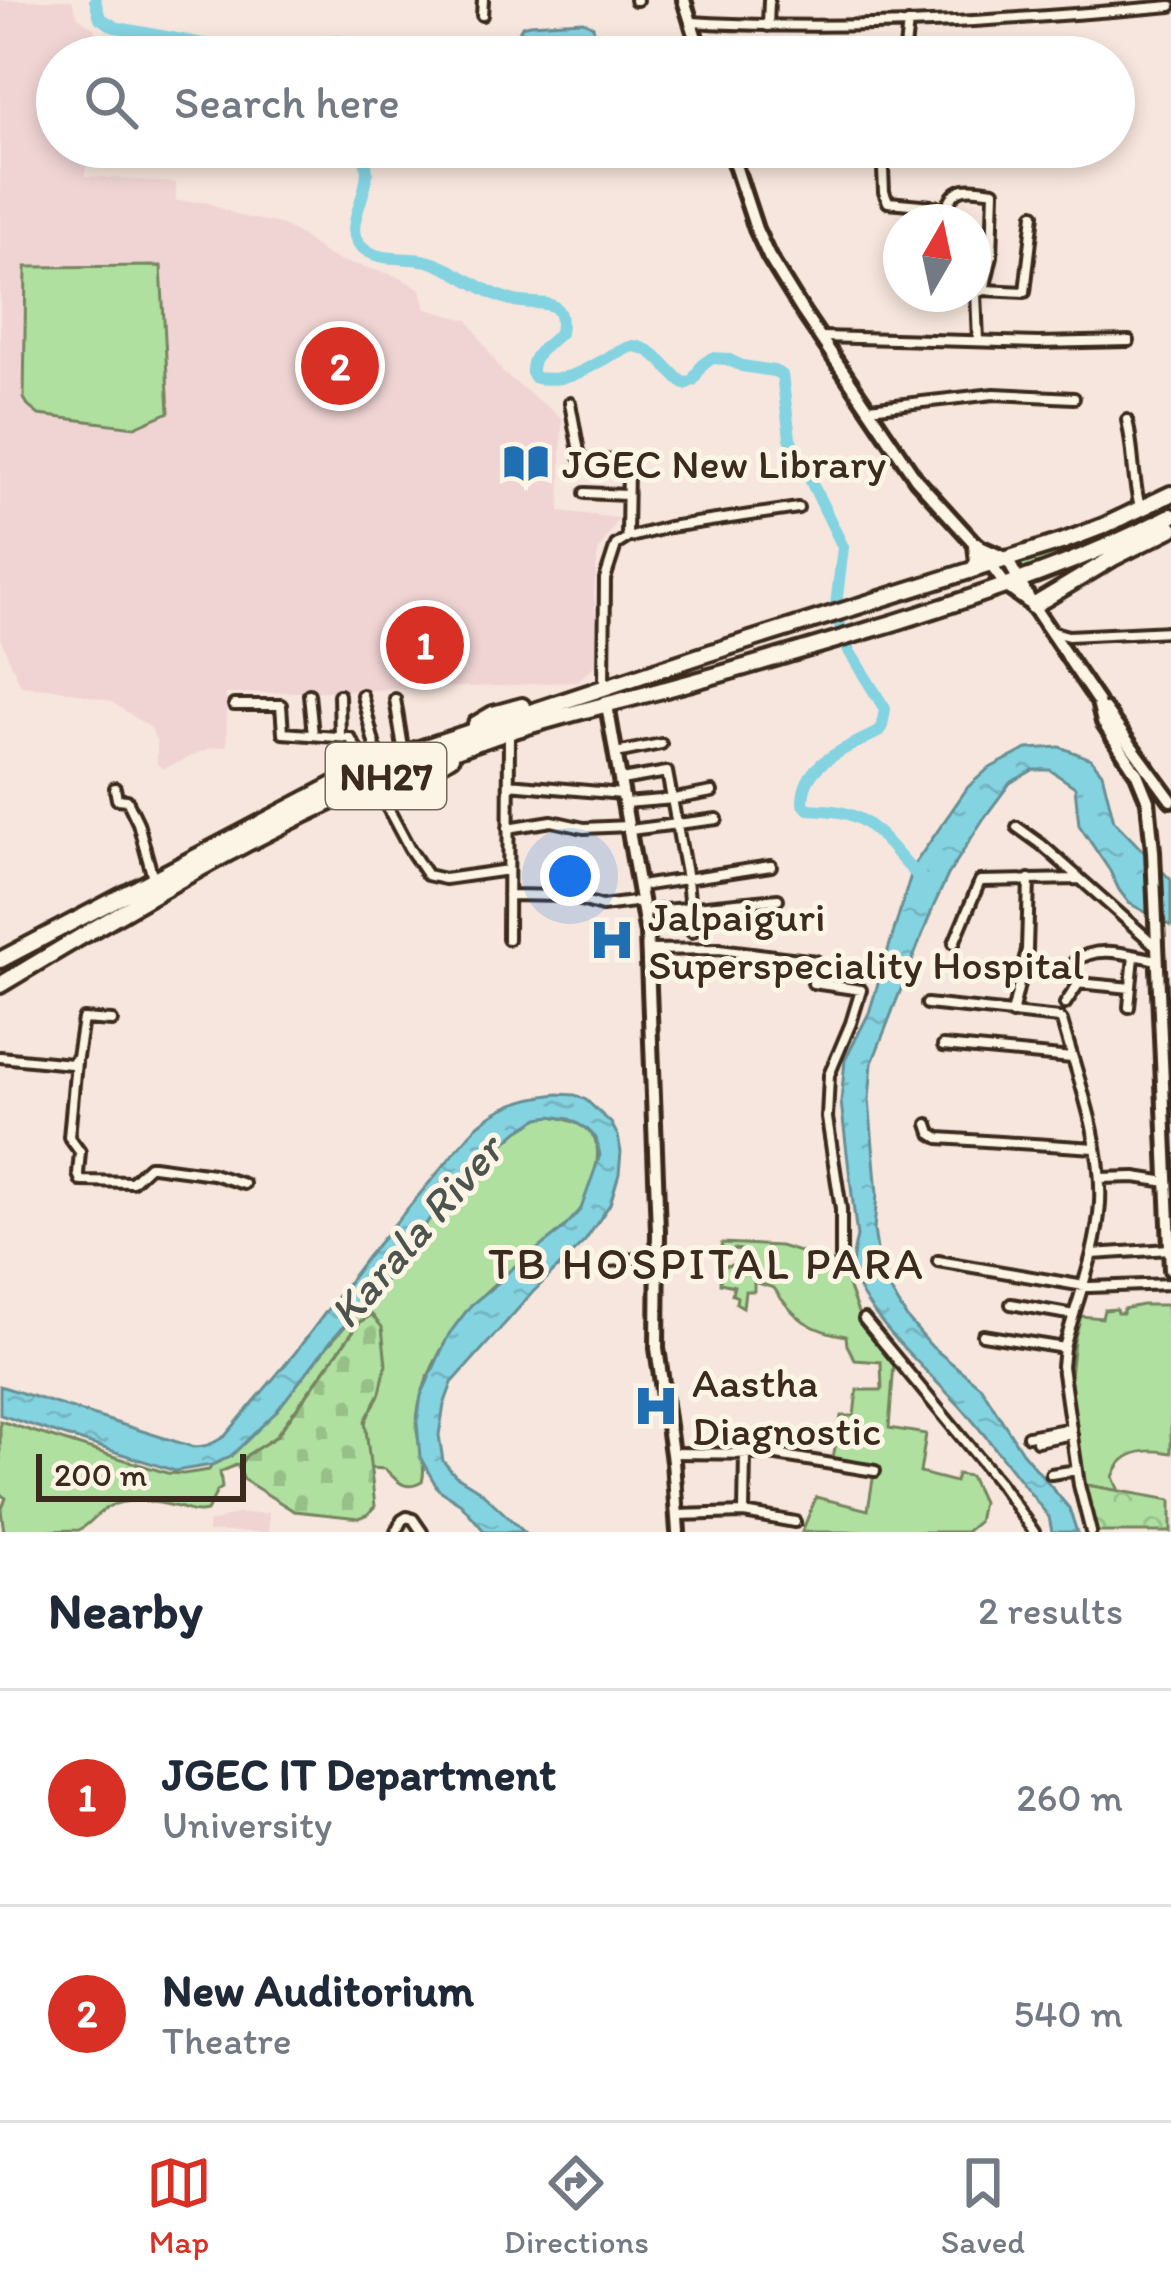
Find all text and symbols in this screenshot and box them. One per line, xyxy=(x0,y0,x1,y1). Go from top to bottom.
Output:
search box xyxy=(36,36,1135,168)
icon: search xyxy=(78,69,144,135)
text: Search here xyxy=(174,75,400,129)
north arrow xyxy=(883,204,991,312)
pin: 2 xyxy=(301,321,379,411)
library icon: JGEC New Library xyxy=(501,438,551,488)
place label: JGEC New Library xyxy=(562,438,887,489)
pin: 1 xyxy=(386,600,464,690)
road number: NH27 xyxy=(326,743,446,809)
your location xyxy=(540,846,600,906)
place label: Jalpaiguri Superspeciality Hospital xyxy=(648,891,1084,990)
hospital icon: Jalpaiguri Superspeciality Hospital xyxy=(587,915,637,965)
water label: Karala River xyxy=(317,1121,516,1338)
district label: TB HOSPITAL PARA xyxy=(488,1236,926,1290)
place label: Aastha Diagnostic xyxy=(692,1357,881,1456)
hospital icon: Aastha Diagnostic xyxy=(631,1381,681,1431)
scale bar xyxy=(36,1448,246,1501)
text: 200 m xyxy=(54,1455,147,1494)
text: Nearby xyxy=(48,1580,203,1641)
text: 2 results xyxy=(978,1587,1123,1634)
text: JGEC IT Department xyxy=(162,1747,556,1801)
text: 1 xyxy=(78,1774,96,1821)
text: 260 m xyxy=(1016,1774,1123,1821)
text: University xyxy=(162,1801,332,1848)
text: New Auditorium xyxy=(162,1963,474,2017)
text: 2 xyxy=(77,1990,97,2037)
text: 540 m xyxy=(1013,1990,1123,2037)
text: Theatre xyxy=(162,2017,292,2064)
tab: Map xyxy=(146,2150,212,2261)
tab: Directions xyxy=(504,2150,649,2261)
tab: Saved xyxy=(941,2150,1025,2261)

